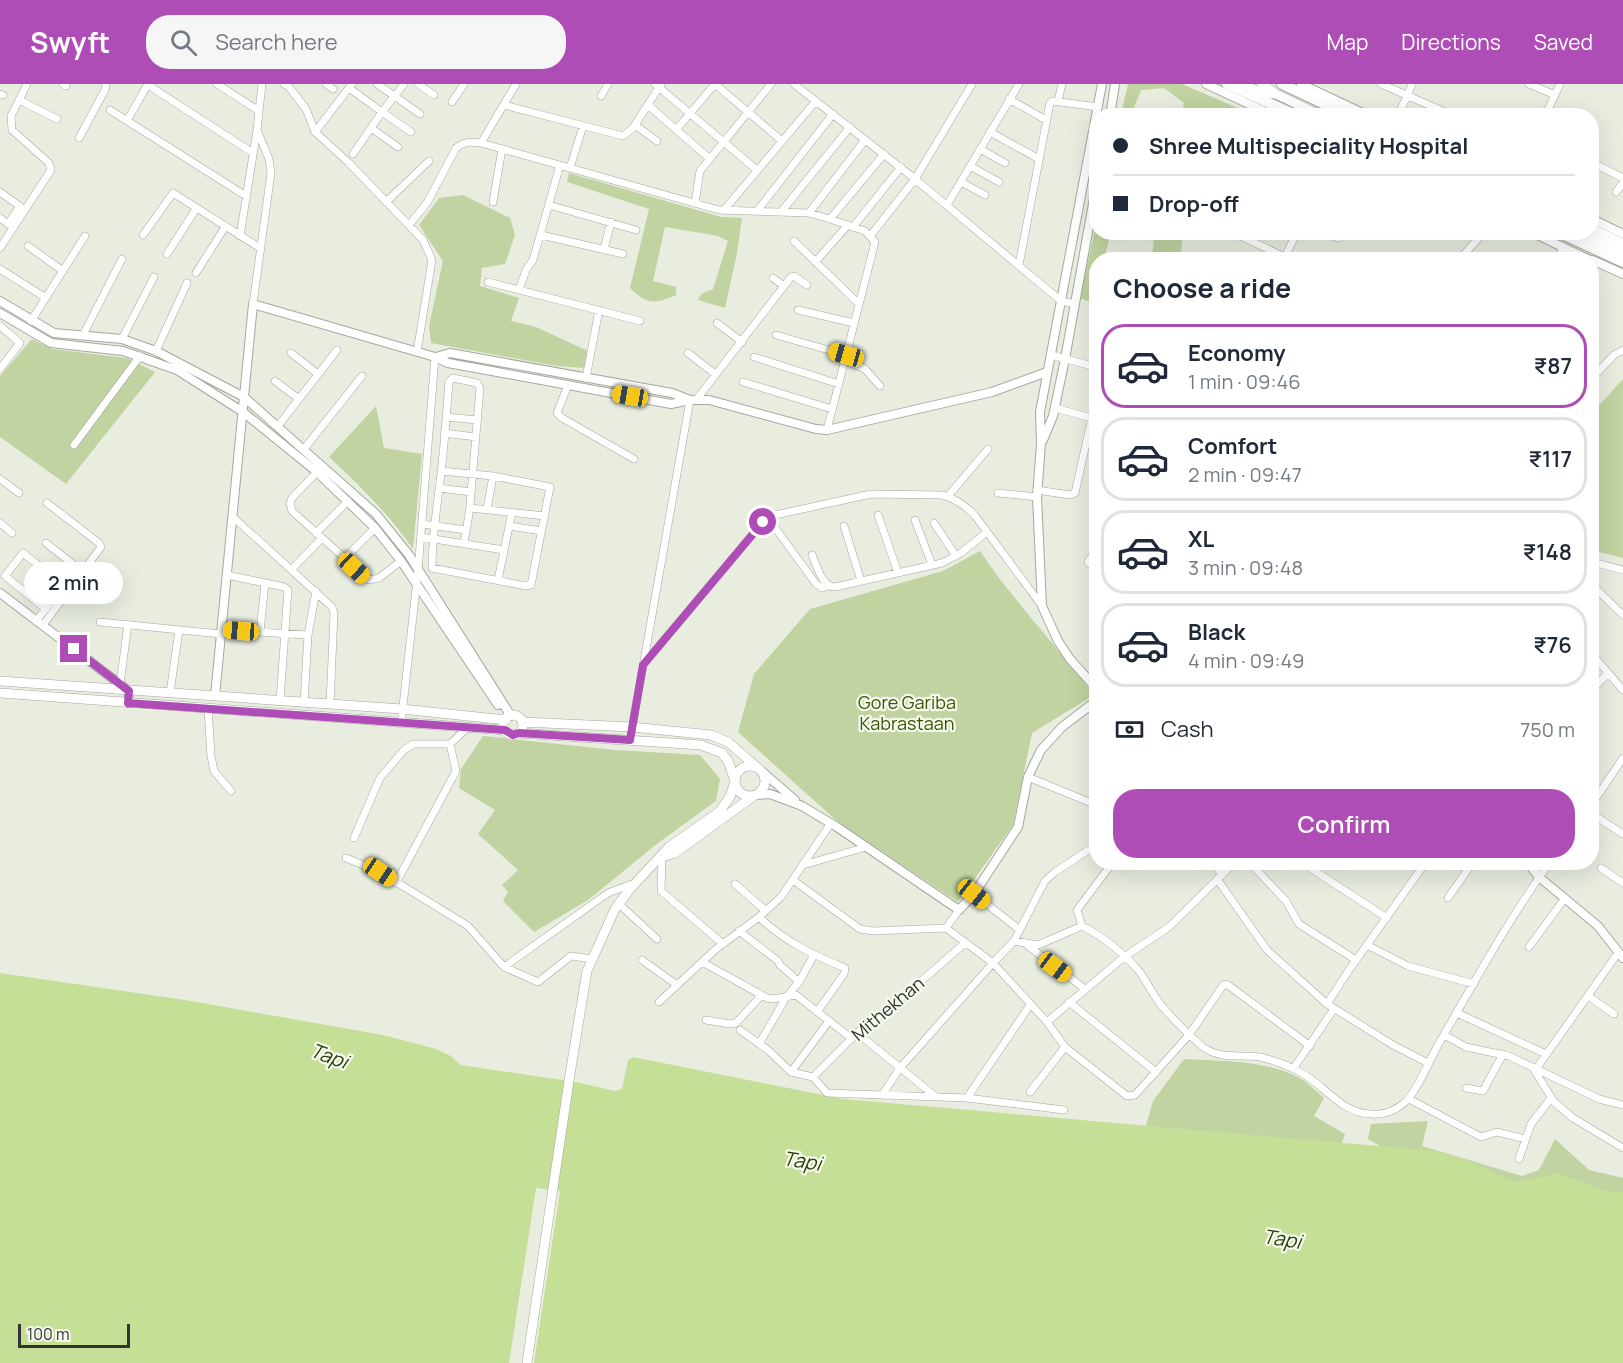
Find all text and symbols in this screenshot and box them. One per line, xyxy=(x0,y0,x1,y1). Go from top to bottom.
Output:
search box xyxy=(146,15,566,69)
text: Swyft xyxy=(30,23,110,61)
icon: search xyxy=(167,26,200,59)
text: Search here xyxy=(215,27,338,57)
text: Map xyxy=(1327,28,1368,56)
text: Directions xyxy=(1401,28,1501,56)
text: Saved xyxy=(1534,28,1593,56)
text: Shree Multispeciality Hospital xyxy=(1149,131,1468,161)
text: Drop-off xyxy=(1149,189,1239,219)
text: Choose a ride xyxy=(1113,269,1291,306)
text: Economy xyxy=(1188,338,1286,368)
icon: car xyxy=(1116,339,1170,393)
car xyxy=(826,341,866,369)
text: ₹87 xyxy=(1534,351,1572,381)
text: 1 min · 09:46 xyxy=(1188,368,1301,395)
car xyxy=(611,384,649,408)
text: Comfort xyxy=(1188,431,1277,461)
icon: car xyxy=(1116,432,1170,486)
text: ₹117 xyxy=(1528,444,1572,474)
text: 2 min · 09:47 xyxy=(1188,461,1302,488)
route start xyxy=(749,508,776,535)
text: XL xyxy=(1188,524,1214,554)
icon: car xyxy=(1116,525,1170,579)
text: ₹148 xyxy=(1523,537,1572,567)
car xyxy=(335,549,373,587)
text: 3 min · 09:48 xyxy=(1188,554,1303,581)
callout: 2 min xyxy=(25,562,124,604)
text: 2 min xyxy=(48,569,99,596)
text: Black xyxy=(1188,617,1245,647)
icon: car xyxy=(1116,618,1170,672)
car xyxy=(222,621,260,641)
text: ₹76 xyxy=(1533,630,1572,660)
route end xyxy=(60,635,87,662)
text: 4 min · 09:49 xyxy=(1188,647,1304,674)
park label: Gore Gariba Kabrastaan xyxy=(858,690,956,735)
icon: cash xyxy=(1113,713,1146,746)
text: Cash xyxy=(1161,714,1214,744)
text: 750 m xyxy=(1520,716,1575,743)
button: Confirm xyxy=(1113,789,1575,858)
car xyxy=(360,854,400,890)
car xyxy=(954,876,994,912)
car xyxy=(1035,949,1075,985)
street label: Mithekhan xyxy=(846,971,929,1046)
water label: Tapi xyxy=(307,1036,354,1076)
water label: Tapi xyxy=(781,1144,825,1177)
water label: Tapi xyxy=(1261,1222,1305,1255)
scale bar xyxy=(18,1321,130,1348)
text: 100 m xyxy=(27,1323,70,1345)

